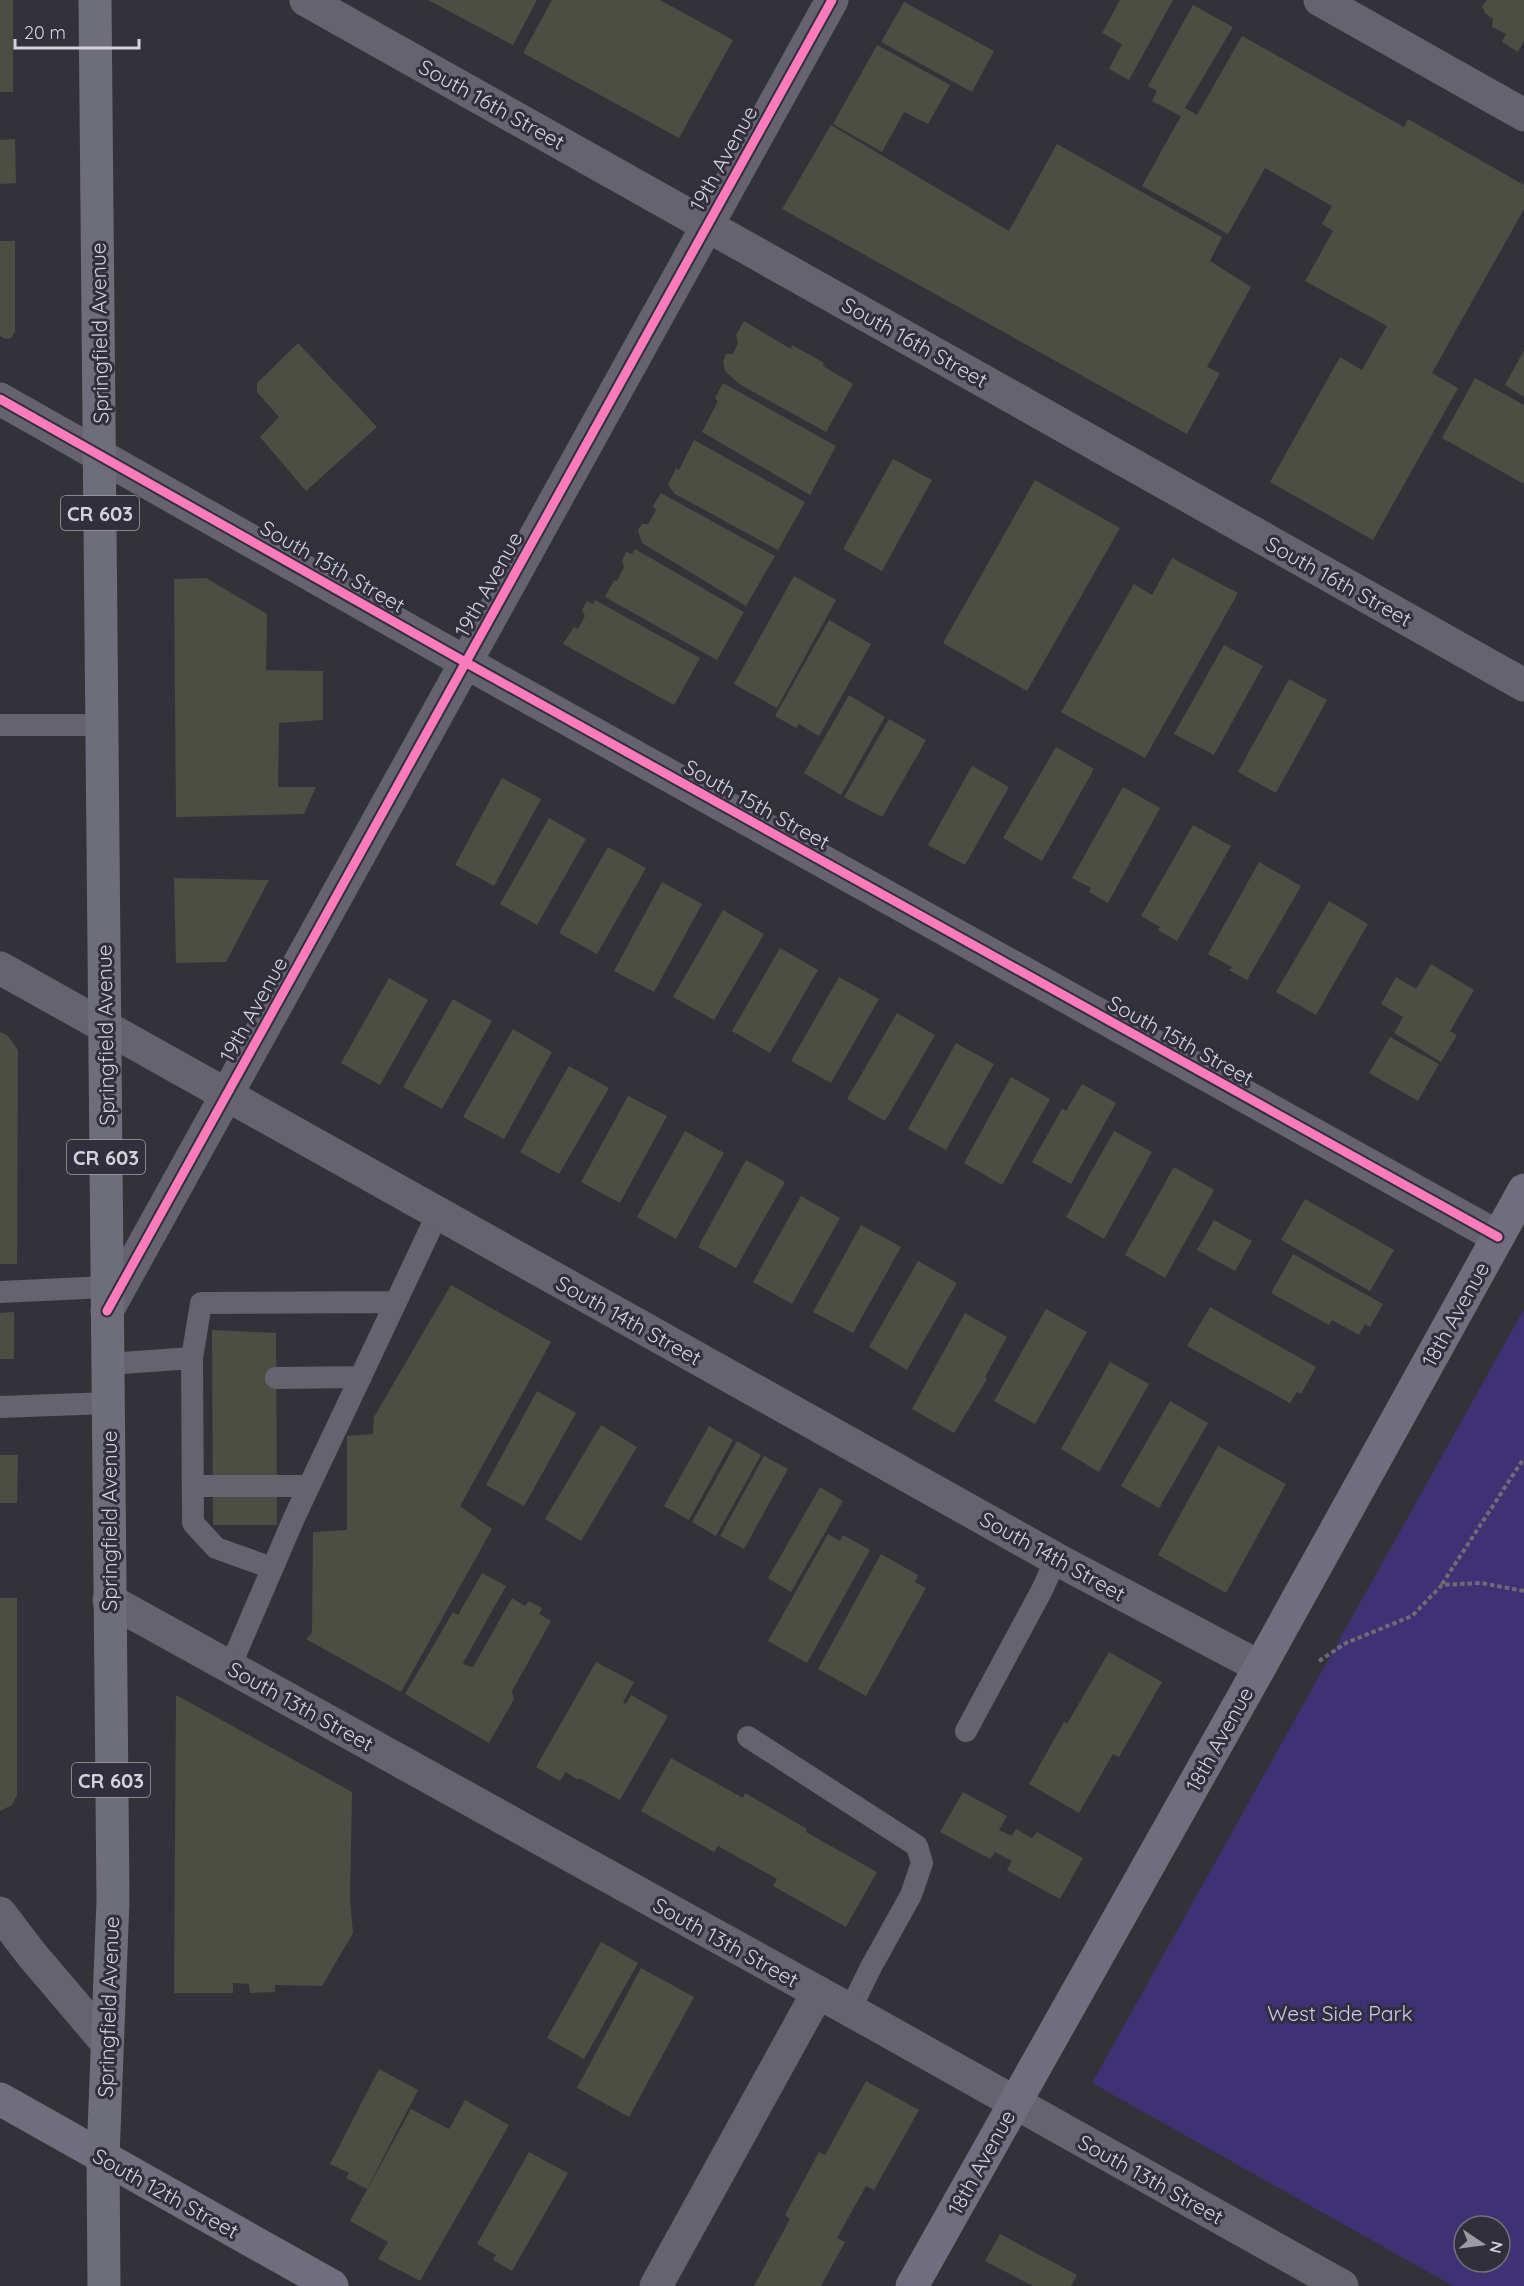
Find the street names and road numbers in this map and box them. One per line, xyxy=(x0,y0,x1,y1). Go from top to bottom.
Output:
street label: South 16th Street xyxy=(415,53,569,155)
street label: 19th Avenue xyxy=(683,101,763,215)
street label: Springfield Avenue xyxy=(84,242,114,424)
street label: South 16th Street xyxy=(838,291,992,393)
road number: CR 603 xyxy=(61,496,139,530)
street label: South 15th Street xyxy=(256,514,410,618)
street label: 19th Avenue xyxy=(448,527,528,641)
street label: South 16th Street xyxy=(1262,530,1416,632)
street label: South 15th Street xyxy=(680,753,834,855)
street label: Springfield Avenue xyxy=(90,944,120,1126)
street label: 19th Avenue xyxy=(213,952,293,1066)
street label: South 15th Street xyxy=(1104,989,1258,1091)
road number: CR 603 xyxy=(67,1140,145,1174)
street label: 18th Avenue xyxy=(1416,1257,1494,1371)
street label: South 14th Street xyxy=(552,1269,706,1371)
street label: Springfield Avenue xyxy=(96,1430,122,1612)
street label: South 14th Street xyxy=(976,1505,1130,1607)
street label: South 13th Street xyxy=(224,1655,378,1757)
street label: 18th Avenue xyxy=(1180,1682,1258,1796)
road number: CR 603 xyxy=(72,1763,150,1797)
street label: South 13th Street xyxy=(649,1891,803,1993)
street label: Springfield Avenue xyxy=(92,1916,124,2098)
street label: 18th Avenue xyxy=(942,2105,1020,2219)
street label: South 13th Street xyxy=(1074,2128,1228,2230)
street label: South 12th Street xyxy=(89,2142,243,2244)

